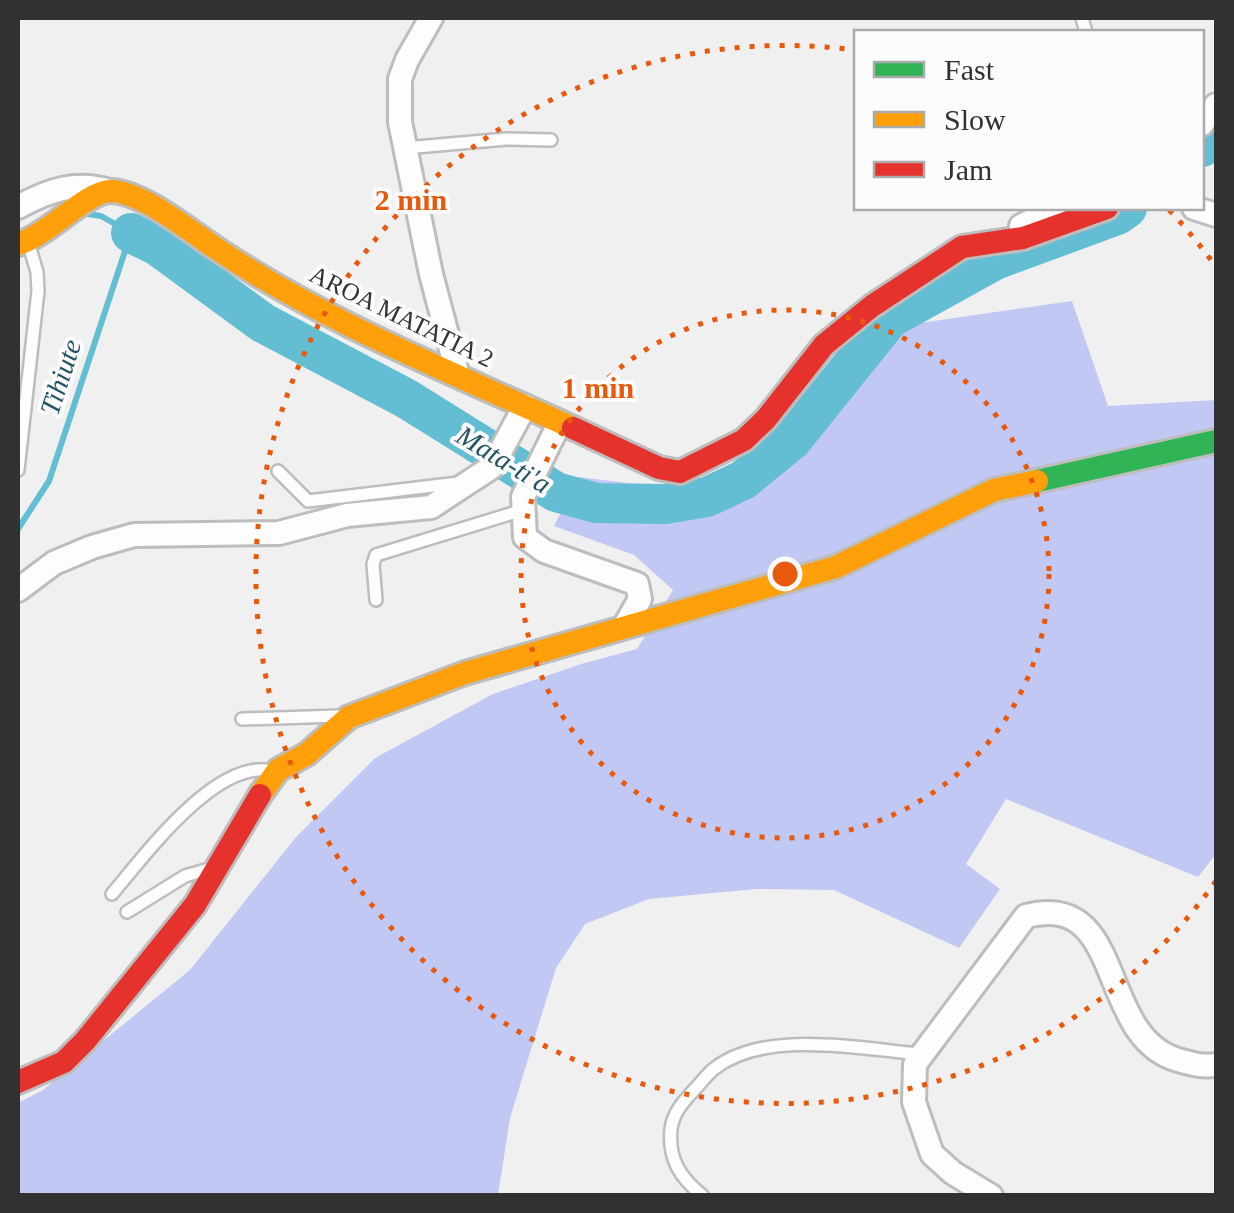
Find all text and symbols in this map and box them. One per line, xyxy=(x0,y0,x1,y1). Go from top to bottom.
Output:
legend xyxy=(854,30,1204,210)
text: Fast xyxy=(944,53,995,86)
text: Slow xyxy=(944,103,1006,136)
text: Jam xyxy=(944,153,992,186)
text: 2 min xyxy=(375,183,448,216)
street label: AROA MATATIA 2 xyxy=(306,260,498,373)
water label: Tihiute xyxy=(34,335,87,419)
text: 1 min xyxy=(562,371,635,404)
water label: Mata-ti'a xyxy=(450,419,556,499)
centre of rings xyxy=(767,556,803,592)

